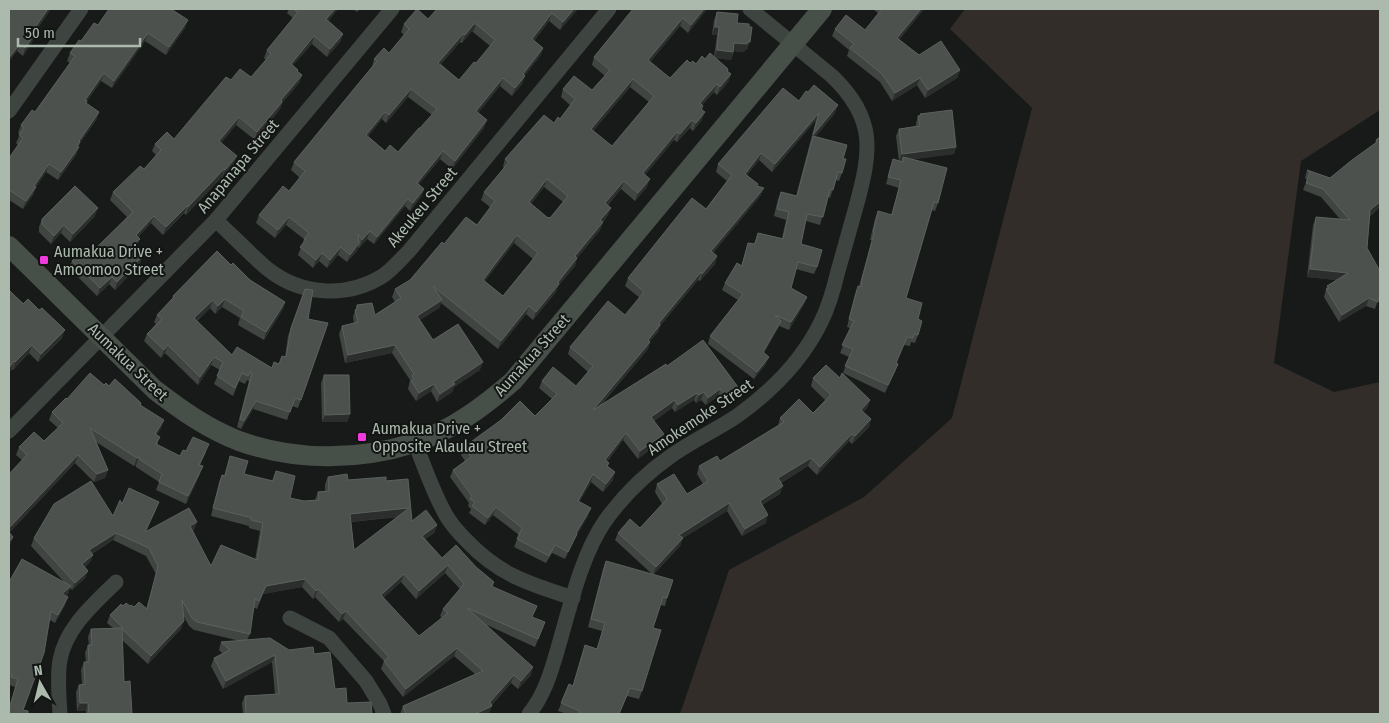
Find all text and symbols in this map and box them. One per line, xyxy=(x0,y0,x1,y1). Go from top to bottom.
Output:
scale bar xyxy=(18,15,140,47)
text: 50 m xyxy=(25,24,55,42)
street label: Anapanapa Street xyxy=(193,115,283,217)
street label: Akeukeu Street xyxy=(383,163,461,251)
place label: Aumakua Drive + Amoomoo Street xyxy=(54,242,165,279)
marker: Aumakua Drive + Amoomoo Street xyxy=(38,254,50,266)
street label: Aumakua Street xyxy=(490,310,574,400)
street label: Aumakua Street xyxy=(84,319,172,405)
street label: Amokemoke Street xyxy=(644,374,757,459)
place label: Aumakua Drive + Opposite Alaulau Street xyxy=(372,419,528,456)
marker: Aumakua Drive + Opposite Alaulau Street xyxy=(356,431,368,443)
north arrow xyxy=(15,658,65,708)
text: N xyxy=(33,662,44,680)

